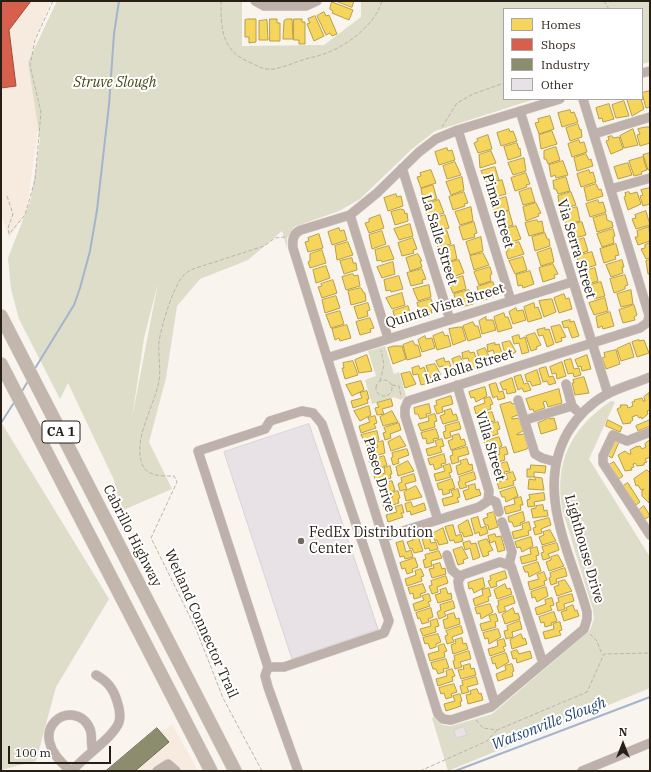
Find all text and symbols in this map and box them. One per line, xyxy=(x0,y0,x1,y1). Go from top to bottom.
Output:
legend xyxy=(503,8,643,100)
text: Homes xyxy=(541,17,581,32)
text: Shops xyxy=(541,37,576,52)
text: Industry xyxy=(541,57,590,72)
park label: Struve Slough xyxy=(74,75,156,91)
text: Other xyxy=(541,77,573,92)
street label: Pima Street xyxy=(479,172,517,250)
street label: La Salle Street xyxy=(417,193,461,287)
street label: Via Serra Street xyxy=(553,197,599,301)
street label: Quinta Vista Street xyxy=(384,280,506,332)
street label: La Jolla Street xyxy=(423,346,515,388)
street label: Villa Street xyxy=(471,409,509,483)
road number: CA 1 xyxy=(42,421,80,443)
street label: Paseo Drive xyxy=(360,436,398,514)
street label: Cabrillo Highway xyxy=(99,482,165,590)
street label: Lighthouse Drive xyxy=(560,493,608,605)
place label: FedEx Distribution Center xyxy=(309,525,433,558)
marker: FedEx Distribution Center xyxy=(296,536,306,546)
street label: Wetland Connector Trail xyxy=(161,547,241,701)
water label: Watsonville Slough xyxy=(489,694,609,754)
north arrow xyxy=(603,724,643,764)
text: N xyxy=(619,725,627,739)
scale bar xyxy=(10,738,113,764)
text: 100 m xyxy=(15,745,51,760)

